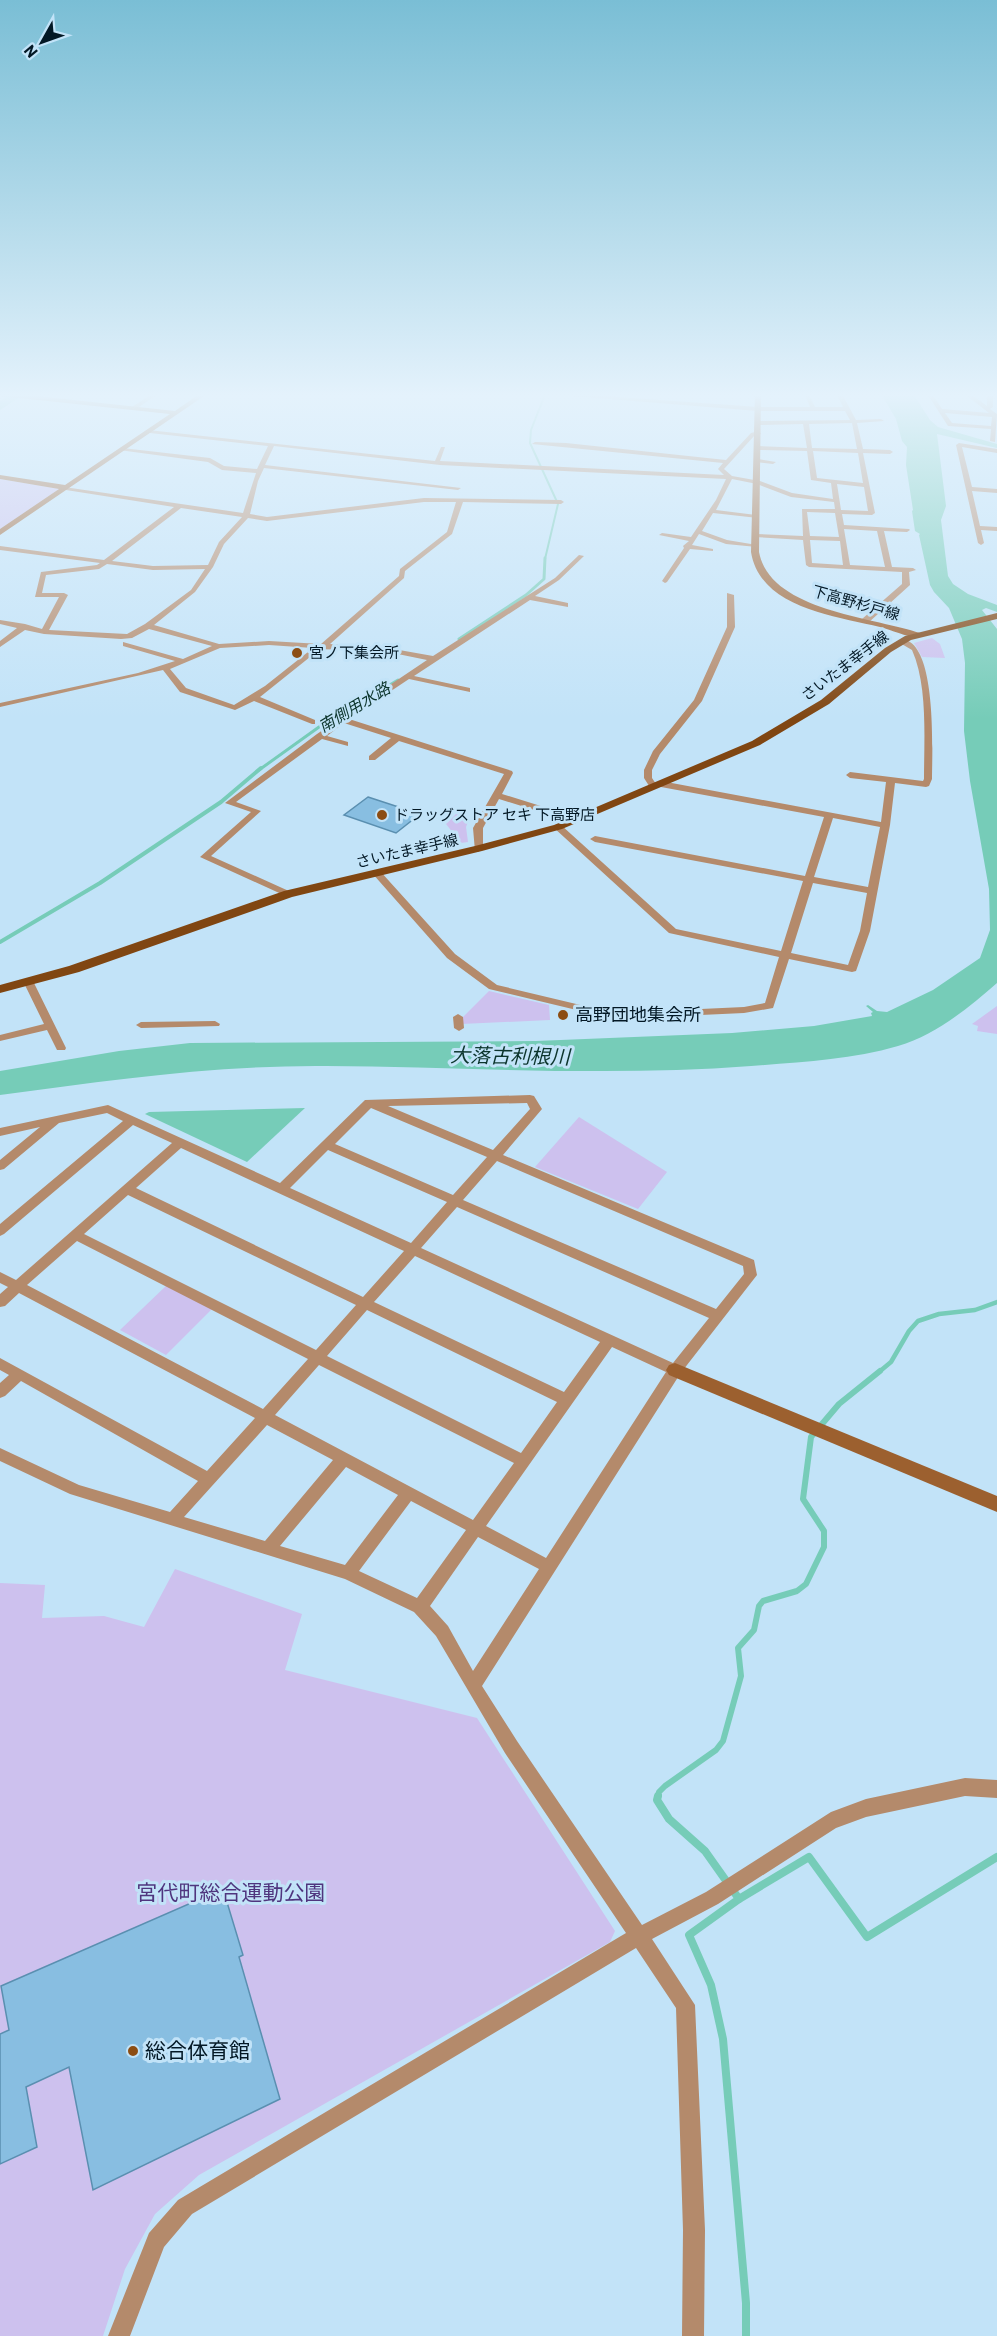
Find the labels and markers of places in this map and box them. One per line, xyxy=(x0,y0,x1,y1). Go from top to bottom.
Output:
place label: 宮ノ下集会所 xyxy=(309,643,399,661)
marker: 宮ノ下集会所 xyxy=(290,646,304,660)
place label: ドラッグストア セキ 下高野店 xyxy=(394,805,595,823)
marker: ドラッグストア セキ 下高野店 xyxy=(375,808,389,822)
place label: 高野団地集会所 xyxy=(575,1003,701,1025)
marker: 高野団地集会所 xyxy=(556,1008,570,1022)
place label: 総合体育館 xyxy=(145,2037,250,2062)
marker: 総合体育館 xyxy=(126,2044,140,2058)

